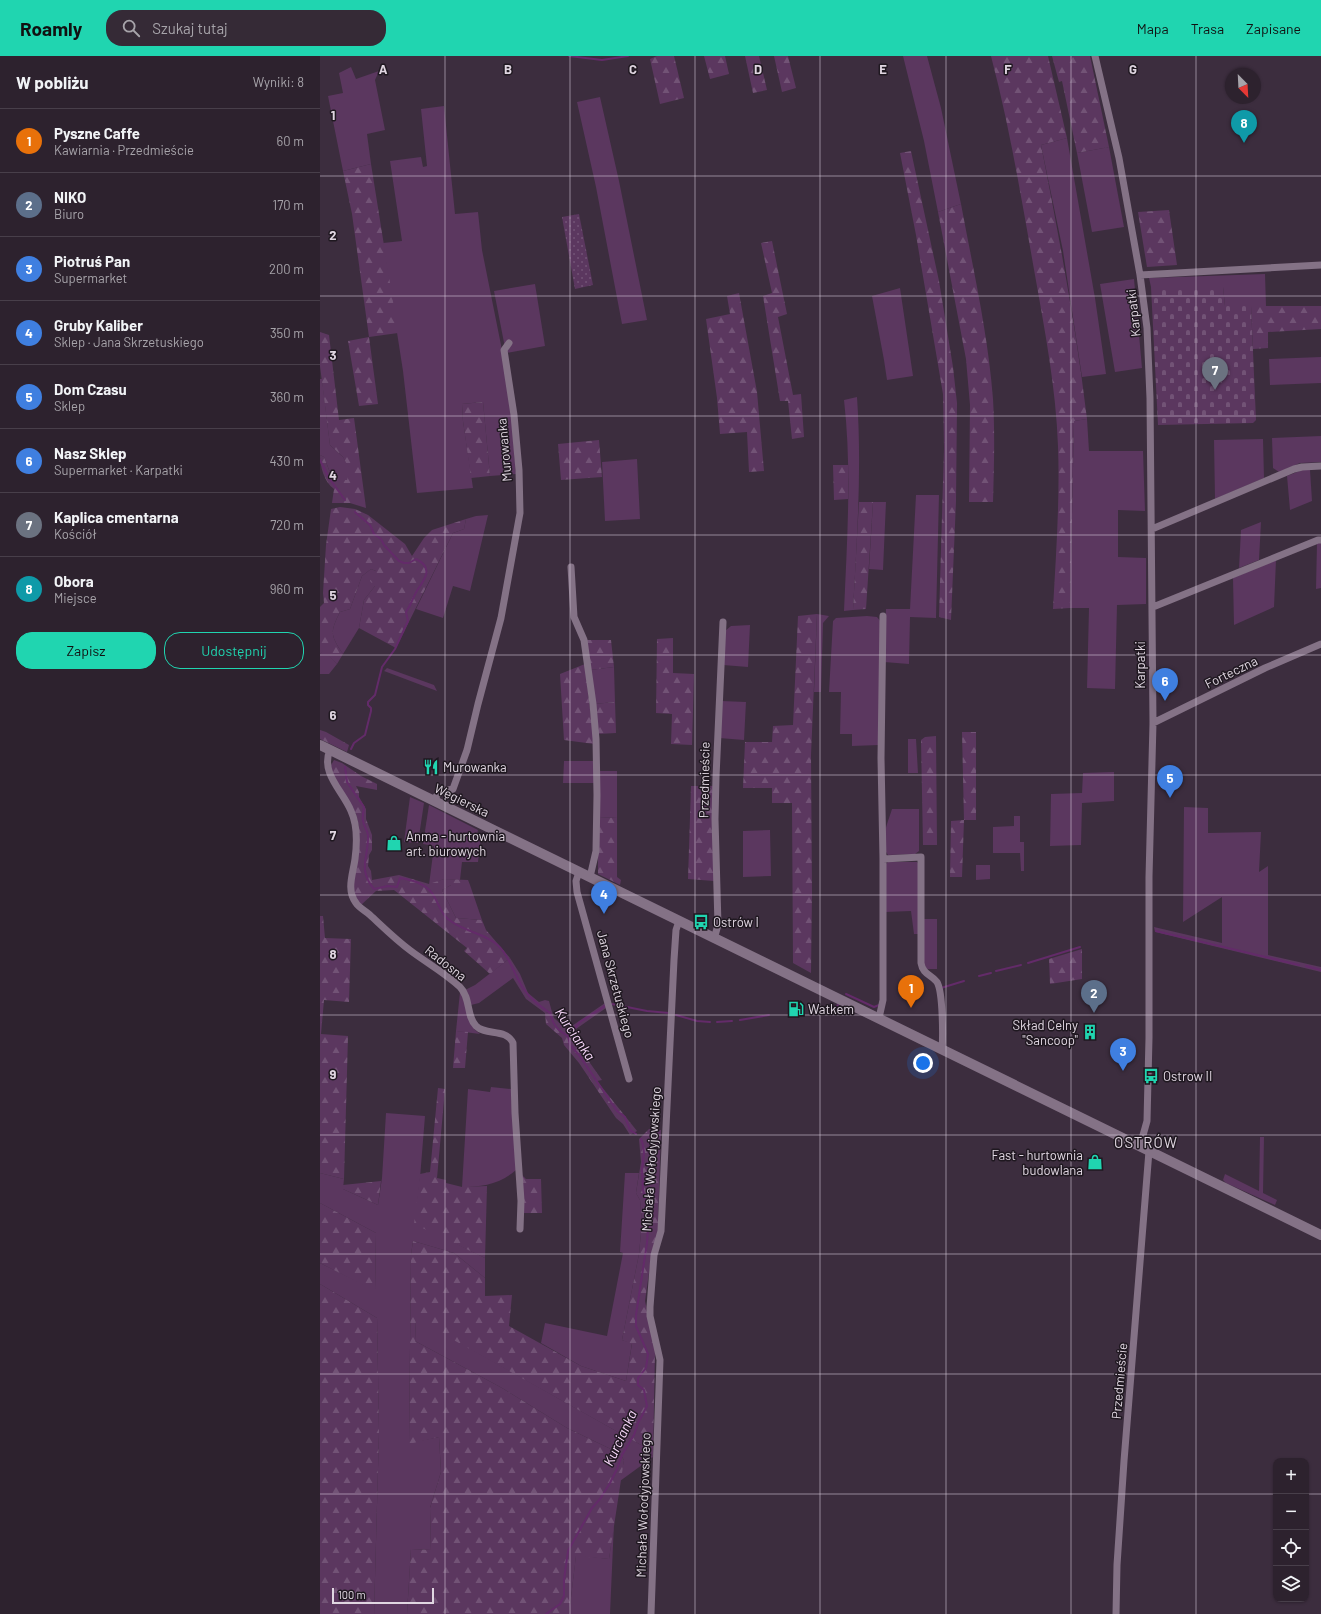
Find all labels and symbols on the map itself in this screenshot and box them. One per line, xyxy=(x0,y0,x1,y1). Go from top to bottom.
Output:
text: A xyxy=(379,61,388,77)
text: B xyxy=(504,61,512,77)
text: C xyxy=(629,61,637,77)
text: D xyxy=(754,61,762,77)
text: E xyxy=(879,61,887,77)
text: F xyxy=(1004,61,1012,77)
text: G xyxy=(1129,61,1137,77)
north arrow xyxy=(1225,68,1261,104)
text: 1 xyxy=(331,107,335,123)
pin: 8 xyxy=(1231,110,1257,143)
text: 2 xyxy=(329,227,337,243)
street label: Karpatki xyxy=(1123,288,1143,338)
text: 3 xyxy=(329,347,337,363)
pin: 7 xyxy=(1202,357,1228,390)
street label: Murowanka xyxy=(493,418,515,482)
text: 4 xyxy=(329,467,337,483)
text: 5 xyxy=(329,587,337,603)
street label: Karpatki xyxy=(1132,641,1148,689)
street label: Forteczna xyxy=(1202,652,1260,692)
pin: 6 xyxy=(1152,668,1178,701)
text: 6 xyxy=(330,707,337,723)
street label: Przedmieście xyxy=(695,742,713,818)
restaurant icon: Murowanka xyxy=(422,758,440,776)
place label: Murowanka xyxy=(443,759,507,775)
pin: 5 xyxy=(1157,765,1183,798)
street label: Węgierska xyxy=(432,780,492,820)
text: 7 xyxy=(330,827,337,843)
place label: Anma - hurtownia art. biurowych xyxy=(406,828,505,859)
shop icon: Anma - hurtownia art. biurowych xyxy=(385,834,403,852)
pin: 4 xyxy=(591,881,617,914)
bus stop icon: Ostrów I xyxy=(692,913,710,931)
place label: Ostrów I xyxy=(713,914,759,930)
street label: Jana Skrzetuskiego xyxy=(594,928,638,1040)
street label: Radosna xyxy=(422,942,470,984)
text: 8 xyxy=(329,946,337,962)
pin: 1 xyxy=(898,975,924,1008)
pin: 2 xyxy=(1081,980,1107,1013)
fuel station icon: Watkem xyxy=(787,1000,805,1018)
place label: Watkem xyxy=(808,1001,854,1017)
water label: Kurcianka xyxy=(552,1004,599,1063)
place label: Skład Celny "Sancoop" xyxy=(1012,1017,1079,1048)
building icon: Skład Celny "Sancoop" xyxy=(1081,1023,1099,1041)
pin: 3 xyxy=(1110,1038,1136,1071)
your location xyxy=(913,1053,933,1073)
text: 9 xyxy=(330,1066,337,1082)
bus stop icon: Ostrow II xyxy=(1142,1067,1160,1085)
place label: Ostrow II xyxy=(1163,1068,1212,1084)
street label: Michała Wołodyjowskiego xyxy=(638,1086,664,1232)
district label: OSTRÓW xyxy=(1114,1133,1178,1151)
place label: Fast - hurtownia budowlana xyxy=(992,1147,1083,1178)
shop icon: Fast - hurtownia budowlana xyxy=(1086,1153,1104,1171)
street label: Przedmieście xyxy=(1108,1342,1130,1420)
water label: Kurcianka xyxy=(599,1407,640,1468)
street label: Michała Wołodyjowskiego xyxy=(632,1432,654,1578)
scale bar xyxy=(332,1586,434,1605)

